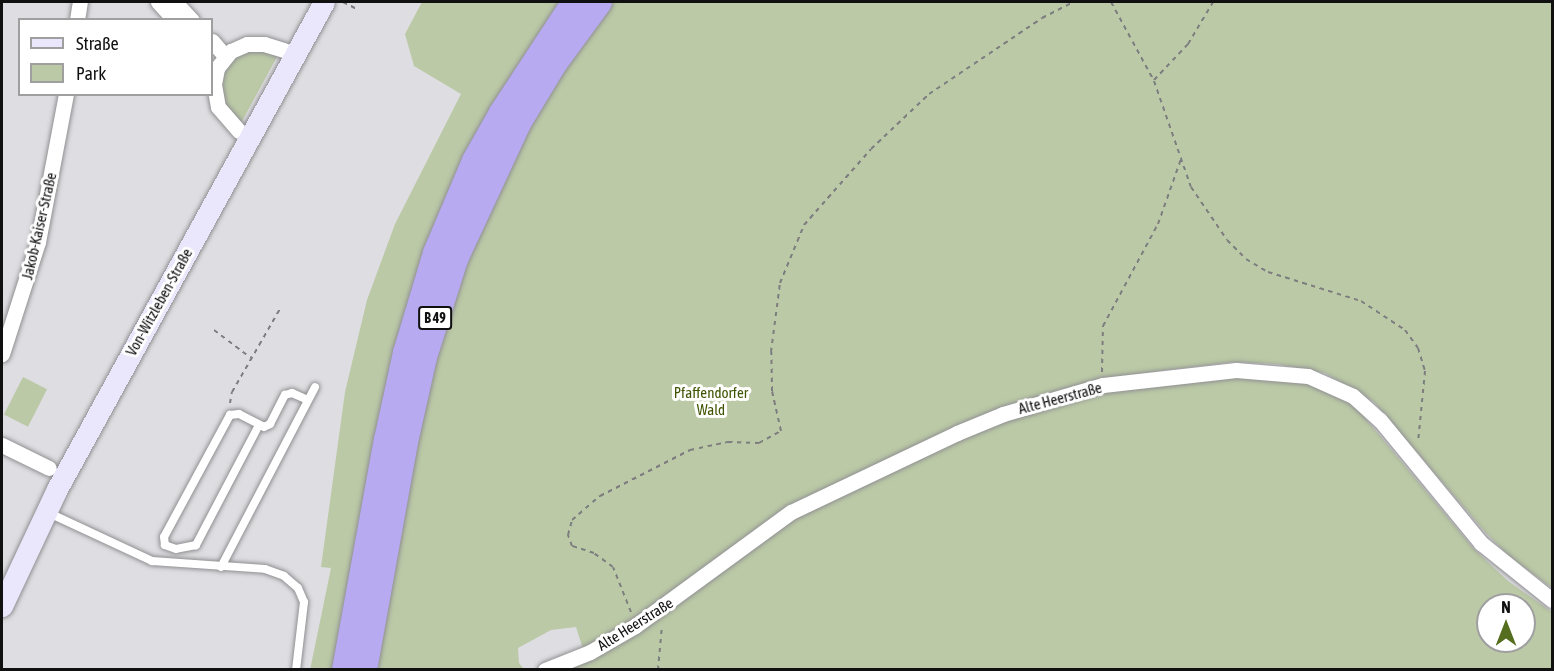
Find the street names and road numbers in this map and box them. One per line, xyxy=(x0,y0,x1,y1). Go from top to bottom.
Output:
street label: Jakob-Kaiser-Straße xyxy=(18,171,60,281)
street label: Von-Witzleben-Straße xyxy=(122,245,196,359)
road number: B 49 xyxy=(417,307,453,329)
street label: Alte Heerstraße xyxy=(1016,378,1104,418)
street label: Alte Heerstraße xyxy=(594,594,676,654)

